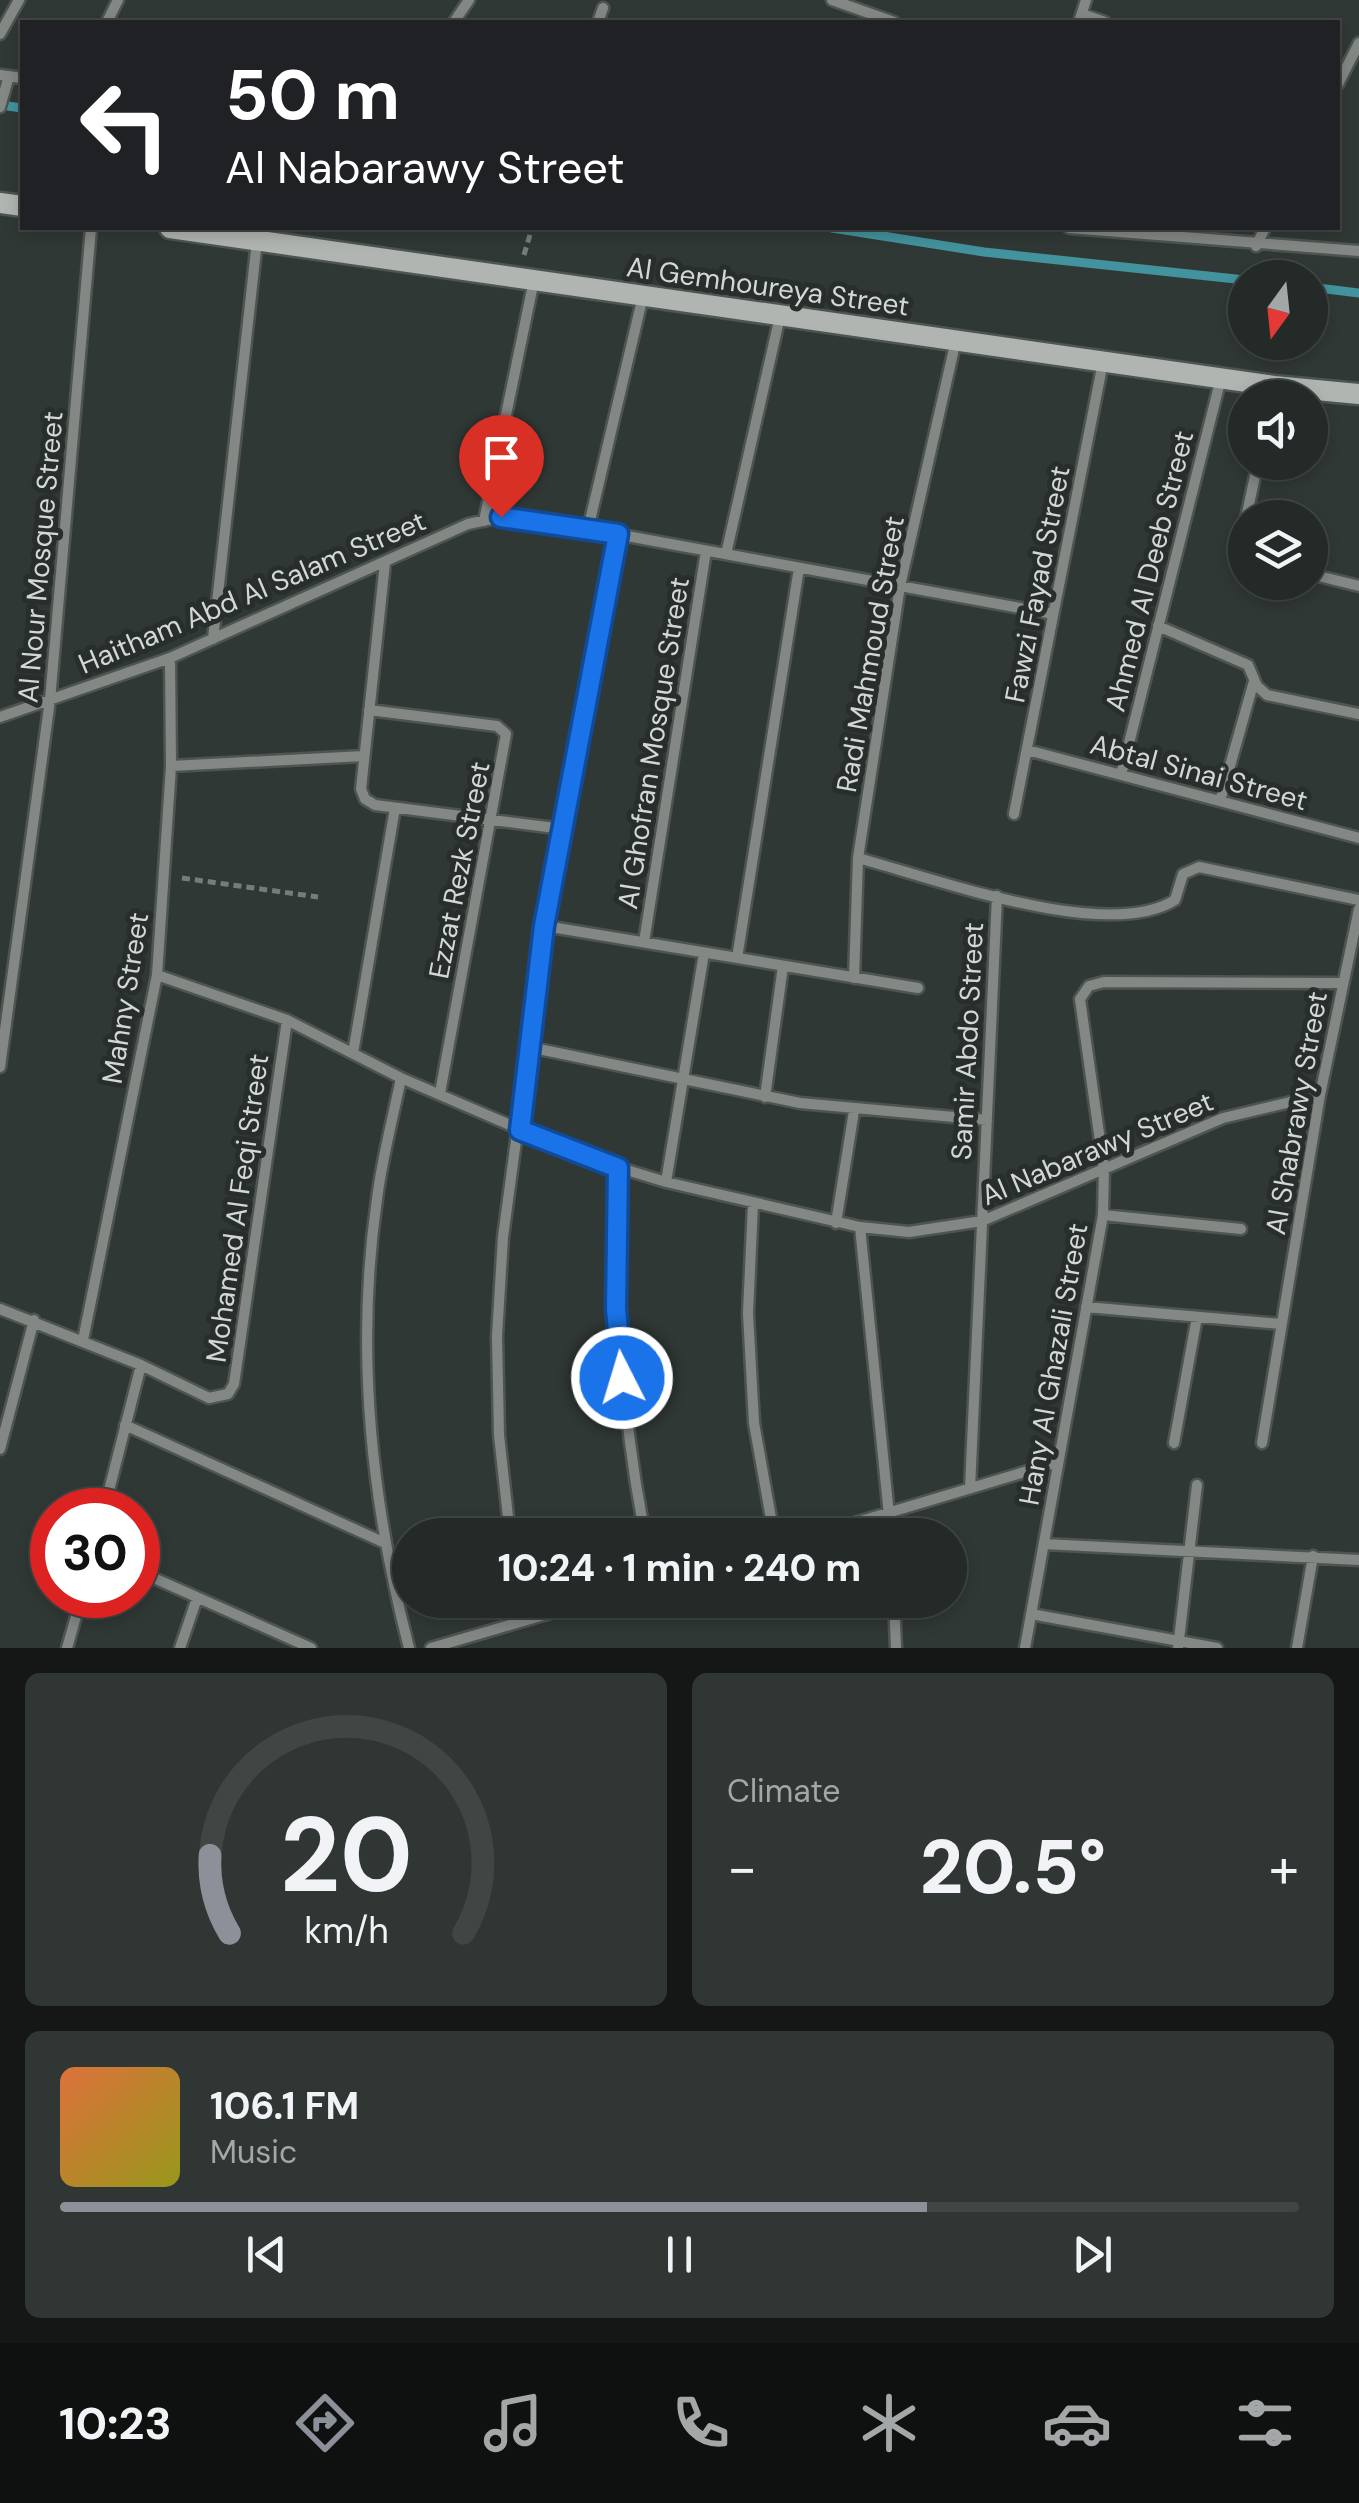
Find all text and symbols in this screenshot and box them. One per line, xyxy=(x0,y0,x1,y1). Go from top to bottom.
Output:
text: 50 m xyxy=(225,50,400,141)
icon: left xyxy=(60,60,190,190)
text: Al Nabarawy Street xyxy=(225,138,625,197)
street label: Al Gemhoureya Street xyxy=(624,248,912,325)
north arrow xyxy=(1228,260,1328,360)
map controls xyxy=(1228,260,1328,600)
button: sound xyxy=(1228,380,1328,480)
street label: Al Nour Mosque Street xyxy=(9,410,72,704)
pin xyxy=(459,415,544,518)
street label: Ahmed Al Deeb Street xyxy=(1097,427,1202,715)
icon: arrive xyxy=(474,430,529,485)
street label: Fawzi Fayad Street xyxy=(996,463,1079,706)
button: layers xyxy=(1228,500,1328,600)
street label: Haitham Abd Al Salam Street xyxy=(73,502,431,683)
street label: Radi Mahmoud Street xyxy=(828,513,913,795)
street label: Al Ghofran Mosque Street xyxy=(609,575,698,912)
street label: Abtal Sinai Street xyxy=(1086,726,1311,819)
street label: Ezzat Rezk Street xyxy=(420,759,499,982)
street label: Mahny Street xyxy=(94,910,157,1086)
street label: Samir Abdo Street xyxy=(943,921,992,1161)
street label: Al Shabrawy Street xyxy=(1257,989,1336,1238)
street label: Mohamed Al Feqi Street xyxy=(198,1052,277,1365)
street label: Al Nabarawy Street xyxy=(976,1083,1219,1214)
street label: Hany Al Ghazali Street xyxy=(1010,1220,1097,1508)
position arrow xyxy=(570,1326,674,1430)
speed limit sign: 30 xyxy=(30,1488,160,1618)
text: 10:24 · 1 min · 240 m xyxy=(498,1543,861,1593)
text: Climate xyxy=(727,1770,841,1812)
text: 20 xyxy=(280,1788,412,1923)
text: 20.5° xyxy=(920,1819,1106,1916)
text: − xyxy=(727,1832,757,1904)
text: + xyxy=(1269,1832,1299,1904)
text: km/h xyxy=(304,1908,388,1954)
text: 106.1 FM xyxy=(210,2081,359,2131)
text: Music xyxy=(210,2131,297,2173)
icon: previous xyxy=(239,2227,294,2282)
icon: pause xyxy=(652,2227,707,2282)
icon: next xyxy=(1065,2227,1120,2282)
icon: directions xyxy=(290,2388,360,2458)
icon: music xyxy=(478,2388,548,2458)
icon: phone xyxy=(666,2388,736,2458)
icon: climate xyxy=(854,2388,924,2458)
icon: car xyxy=(1042,2388,1112,2458)
icon: filters xyxy=(1230,2388,1300,2458)
text: 10:23 xyxy=(59,2394,172,2453)

